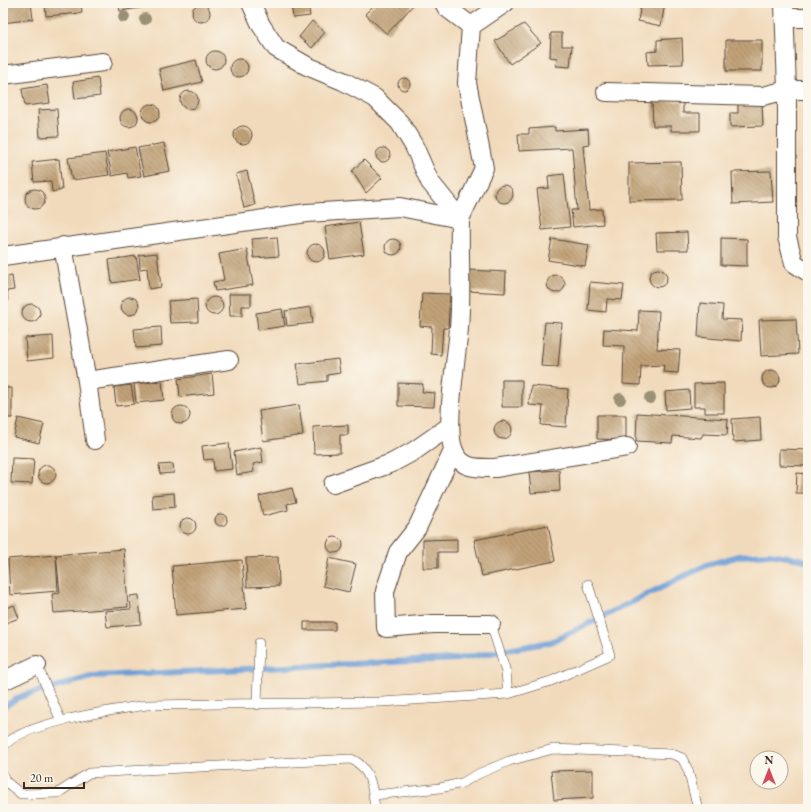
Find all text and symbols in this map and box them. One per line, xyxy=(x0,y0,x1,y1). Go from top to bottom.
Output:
north arrow xyxy=(749,750,789,790)
text: N xyxy=(765,753,774,767)
scale bar xyxy=(24,764,84,790)
text: 20 m xyxy=(30,770,54,786)

